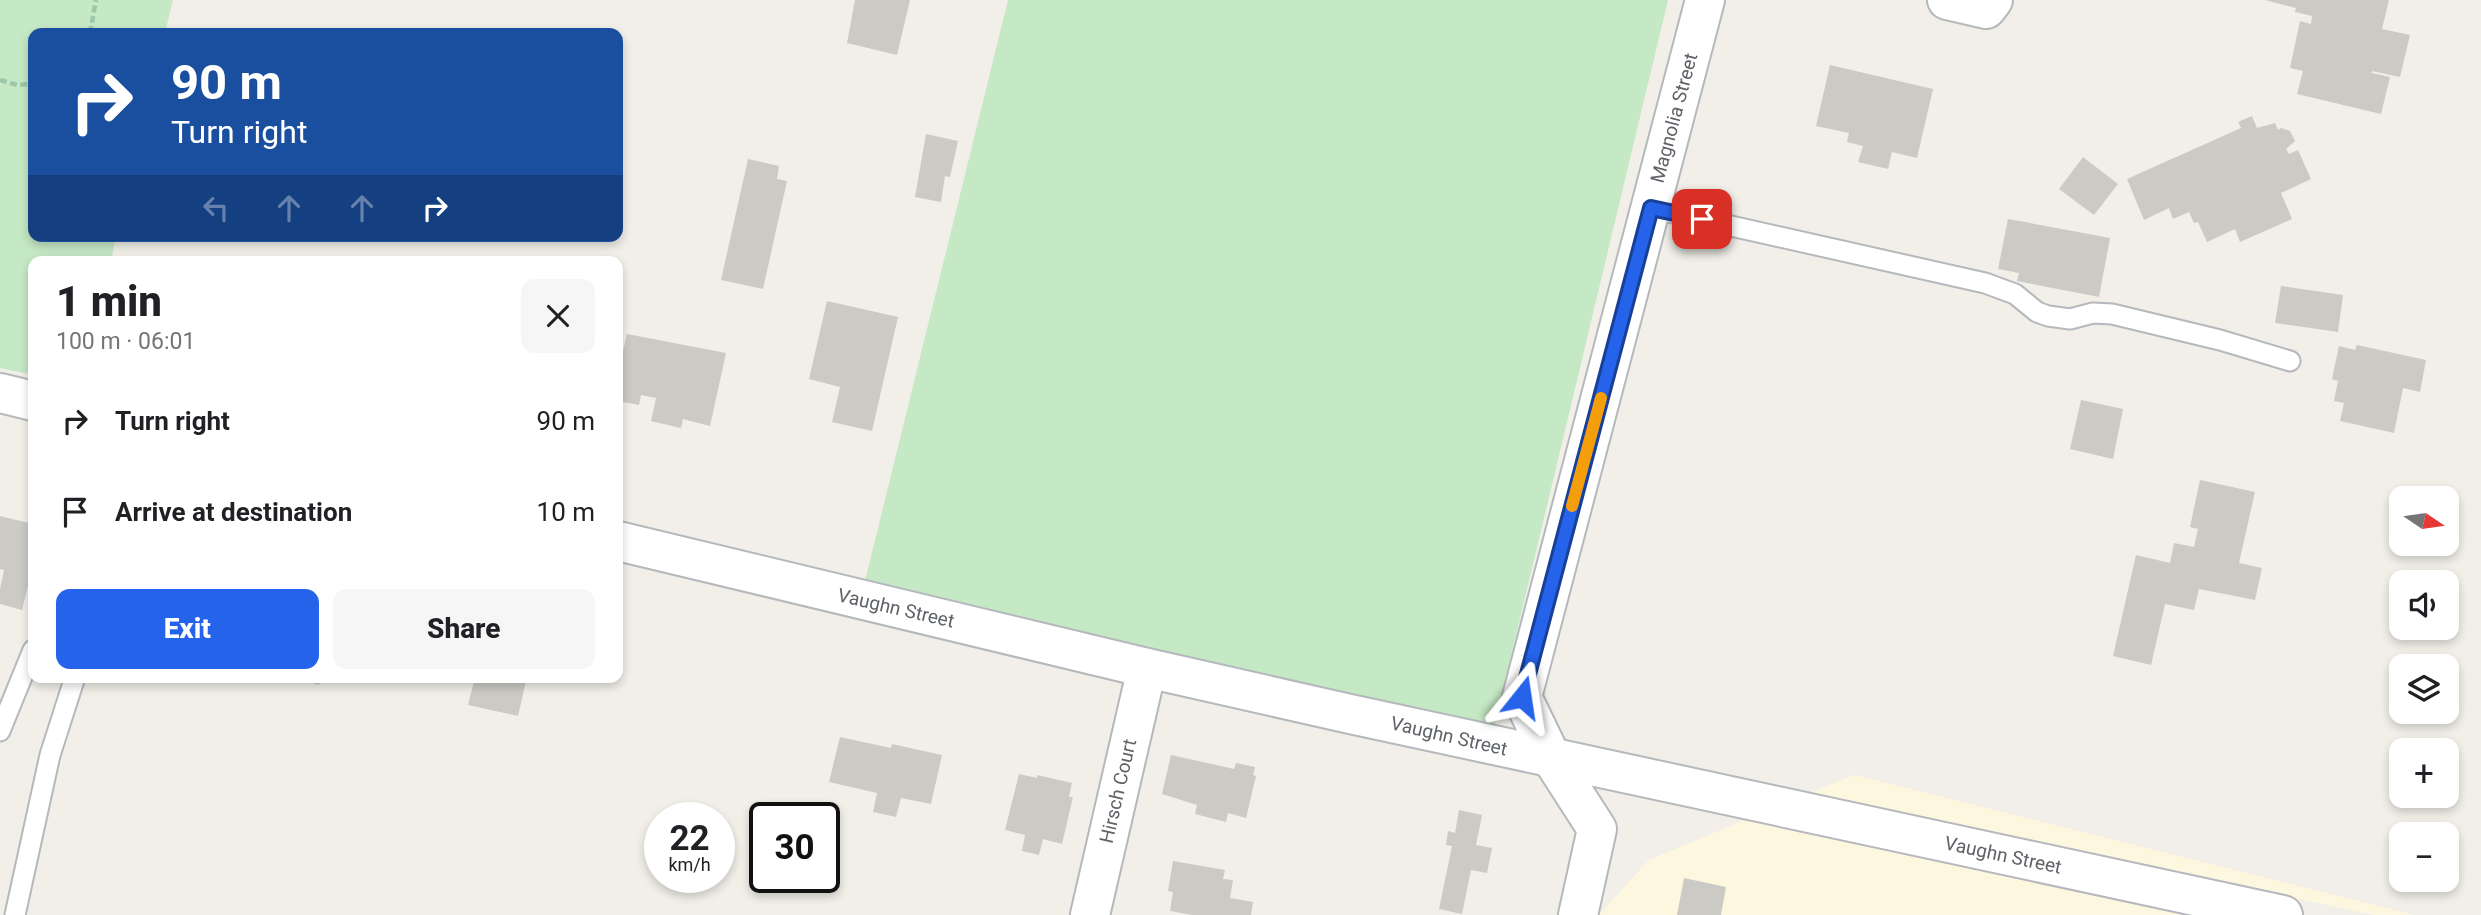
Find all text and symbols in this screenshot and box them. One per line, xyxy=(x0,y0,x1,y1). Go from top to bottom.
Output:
street label: Magnolia Street xyxy=(1646,51,1702,185)
text: 90 m xyxy=(171,54,282,111)
icon: right xyxy=(56,56,147,147)
text: Turn right xyxy=(171,113,307,151)
icon: left xyxy=(197,189,235,227)
icon: ahead xyxy=(270,189,308,227)
icon: ahead xyxy=(343,189,381,227)
icon: right xyxy=(416,189,454,227)
pin xyxy=(1672,189,1732,249)
icon: arrive xyxy=(1683,200,1721,238)
text: 1 min xyxy=(56,277,162,326)
button: close xyxy=(521,279,595,353)
text: 100 m · 06:01 xyxy=(56,328,195,355)
icon: right xyxy=(56,402,94,440)
text: Turn right xyxy=(115,406,230,436)
text: 90 m xyxy=(537,406,595,436)
north arrow xyxy=(2389,486,2459,556)
map controls xyxy=(2389,486,2459,892)
icon: arrive xyxy=(56,493,94,531)
text: Arrive at destination xyxy=(115,497,352,527)
text: 10 m xyxy=(537,497,595,527)
button: sound xyxy=(2389,570,2459,640)
street label: Vaughn Street xyxy=(835,583,957,633)
button: Exit xyxy=(56,589,319,669)
button: Share xyxy=(333,589,595,669)
button: layers xyxy=(2389,654,2459,724)
position arrow xyxy=(1485,660,1559,734)
street label: Vaughn Street xyxy=(1388,711,1510,761)
street label: Hirsch Court xyxy=(1095,737,1141,845)
button: + xyxy=(2389,738,2459,808)
speed limit sign: 30 xyxy=(749,802,840,893)
text: 22 xyxy=(669,818,710,859)
button: − xyxy=(2389,822,2459,892)
street label: Vaughn Street xyxy=(1942,831,2064,879)
text: km/h xyxy=(668,854,711,875)

